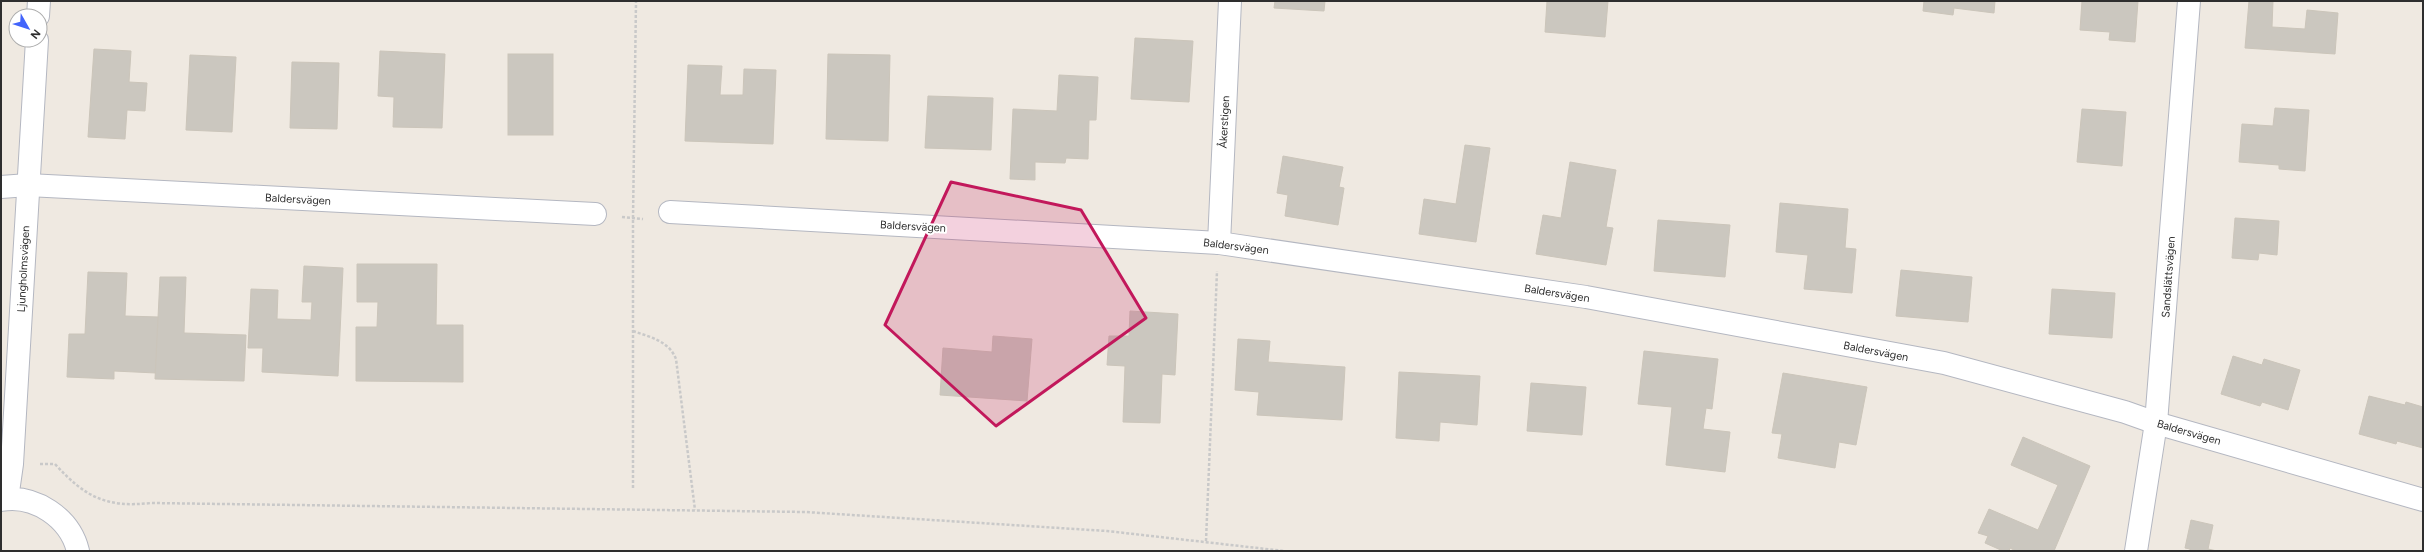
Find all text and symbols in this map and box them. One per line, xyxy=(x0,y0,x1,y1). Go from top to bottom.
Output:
north arrow xyxy=(8,8,48,48)
text: N xyxy=(28,27,43,41)
street label: Åkerstigen xyxy=(1216,95,1232,149)
street label: Baldersvägen xyxy=(265,191,331,208)
street label: Baldersvägen xyxy=(880,218,946,235)
street label: Ljungholmsvägen xyxy=(15,225,32,313)
street label: Baldersvägen xyxy=(1202,236,1269,257)
street label: Sandslättsvägen xyxy=(2159,236,2178,318)
street label: Baldersvägen xyxy=(1523,282,1591,305)
street label: Baldersvägen xyxy=(1842,339,1910,364)
street label: Baldersvägen xyxy=(2155,417,2222,448)

